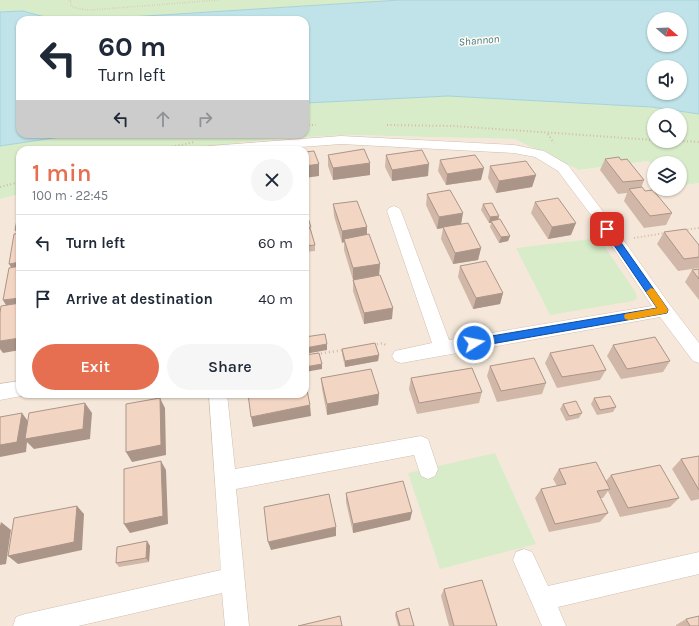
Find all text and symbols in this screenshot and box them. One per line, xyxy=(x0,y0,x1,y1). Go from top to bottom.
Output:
north arrow xyxy=(647,12,687,52)
map controls xyxy=(647,12,687,196)
text: 60 m xyxy=(98,30,166,63)
icon: left xyxy=(32,32,84,84)
water label: Shannon xyxy=(458,32,500,49)
button: sound xyxy=(647,60,687,100)
text: Turn left xyxy=(98,64,166,86)
icon: left xyxy=(110,108,132,130)
icon: ahead xyxy=(152,108,174,130)
icon: right xyxy=(194,108,216,130)
button: search xyxy=(647,108,687,148)
button: layers xyxy=(647,156,687,196)
text: 1 min xyxy=(32,159,92,187)
button: close xyxy=(251,159,293,201)
text: 100 m · 22:45 xyxy=(32,188,108,203)
pin xyxy=(590,212,624,246)
icon: arrive xyxy=(596,218,618,240)
icon: left xyxy=(32,232,54,254)
text: Turn left xyxy=(66,234,125,252)
text: 60 m xyxy=(258,234,293,252)
icon: arrive xyxy=(32,288,54,310)
text: Arrive at destination xyxy=(66,290,213,308)
text: 40 m xyxy=(258,290,293,308)
position arrow xyxy=(453,322,495,364)
button: Exit xyxy=(32,344,159,390)
button: Share xyxy=(167,344,293,390)

